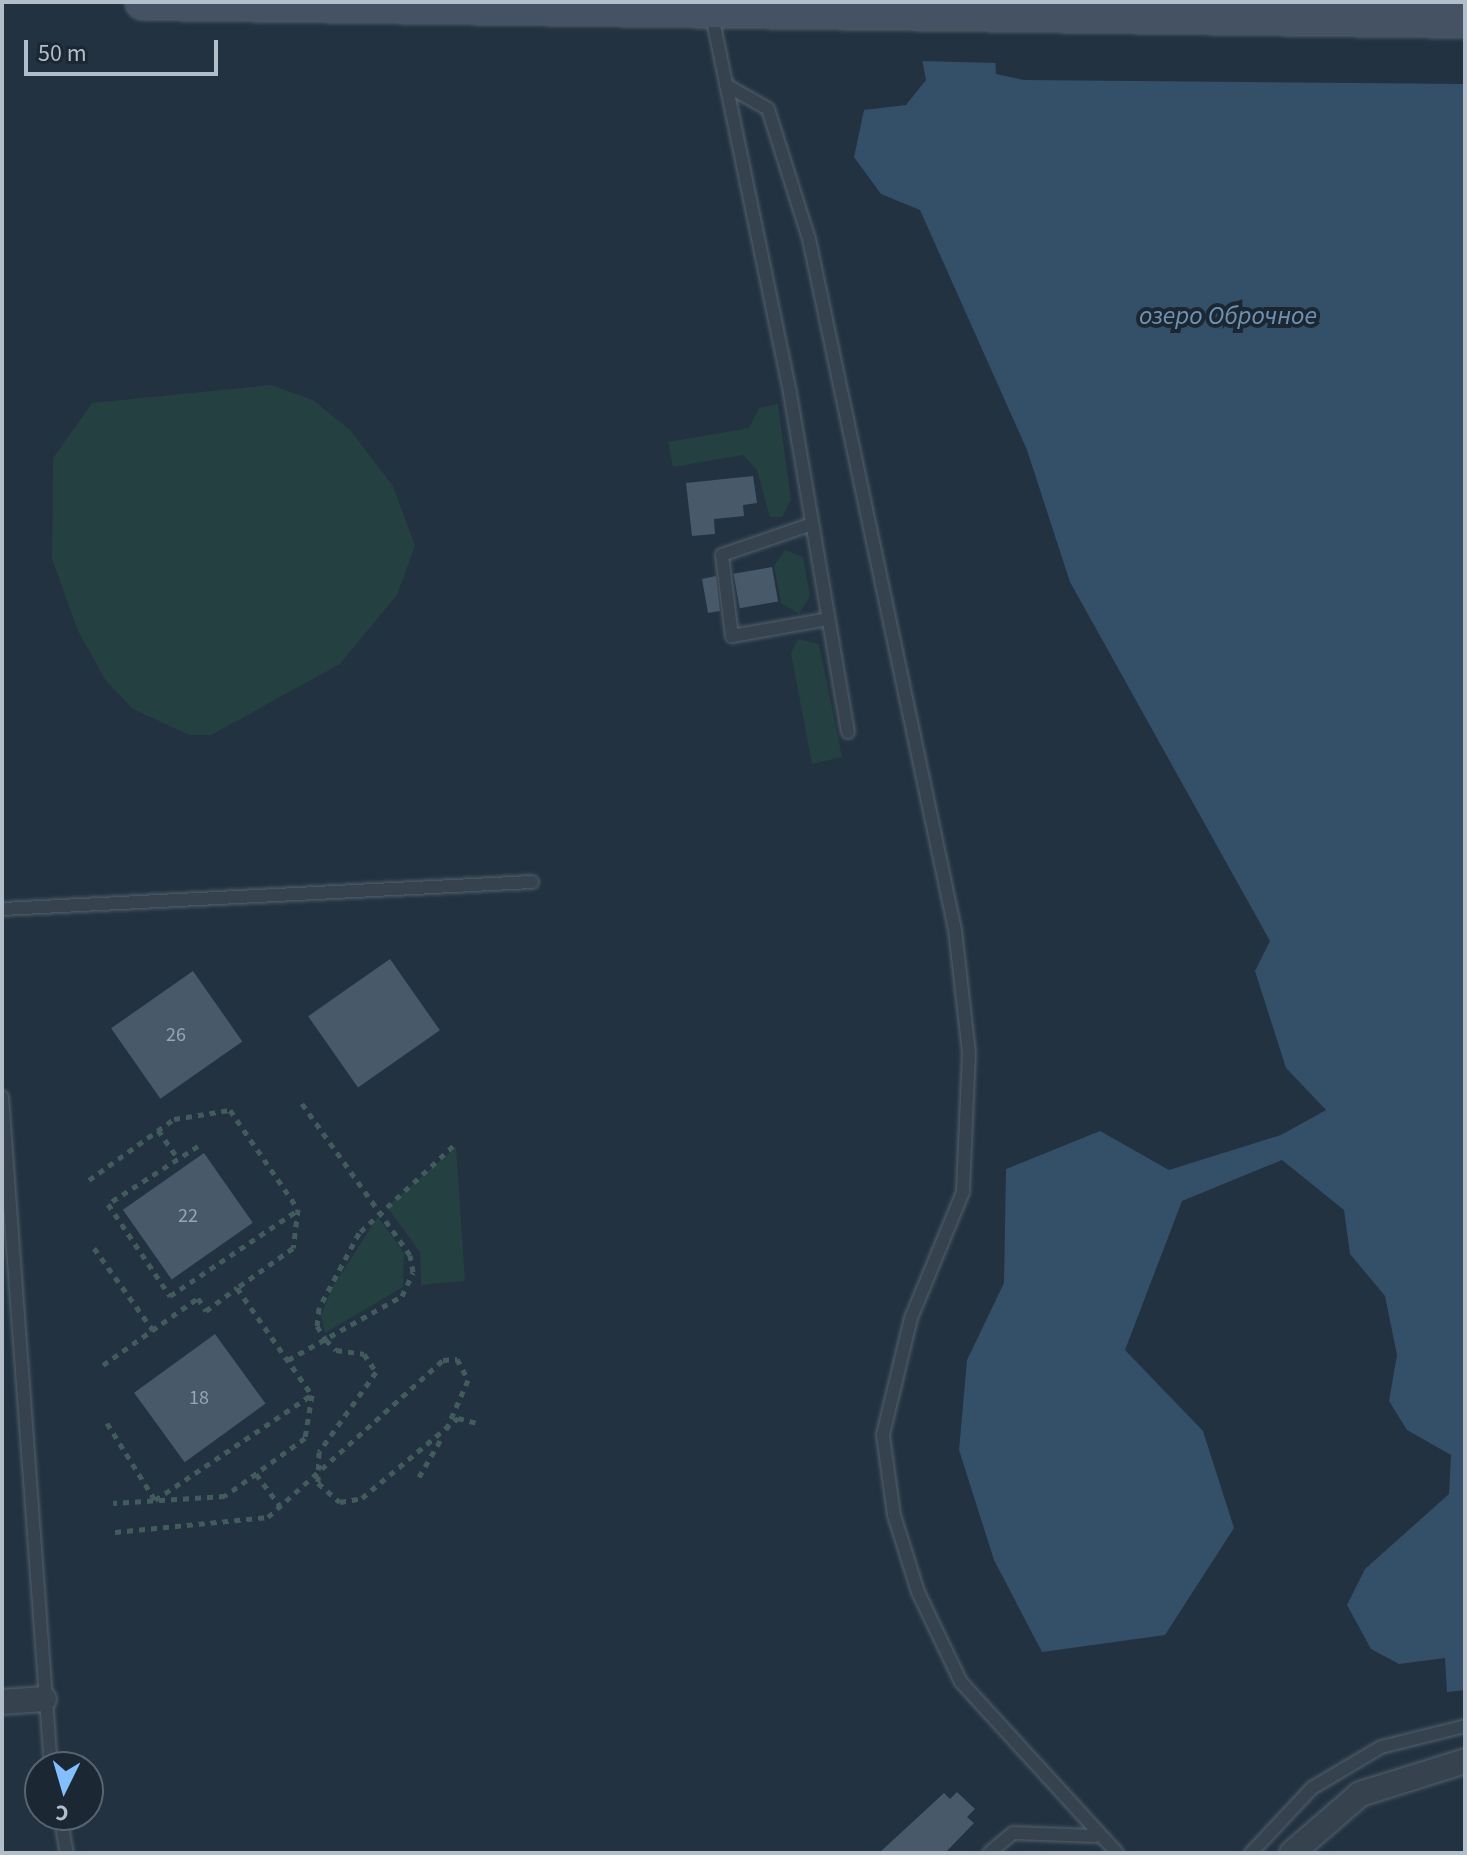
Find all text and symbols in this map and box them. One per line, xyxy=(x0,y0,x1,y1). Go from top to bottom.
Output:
scale bar xyxy=(28,24,222,74)
text: 50 m xyxy=(38,36,87,71)
water label: озеро Оброчное xyxy=(1139,300,1317,332)
house number: 26 xyxy=(166,1023,186,1047)
house number: 22 xyxy=(178,1204,198,1228)
house number: 18 xyxy=(189,1386,209,1410)
north arrow xyxy=(24,1751,104,1831)
text: С xyxy=(54,1796,70,1829)

